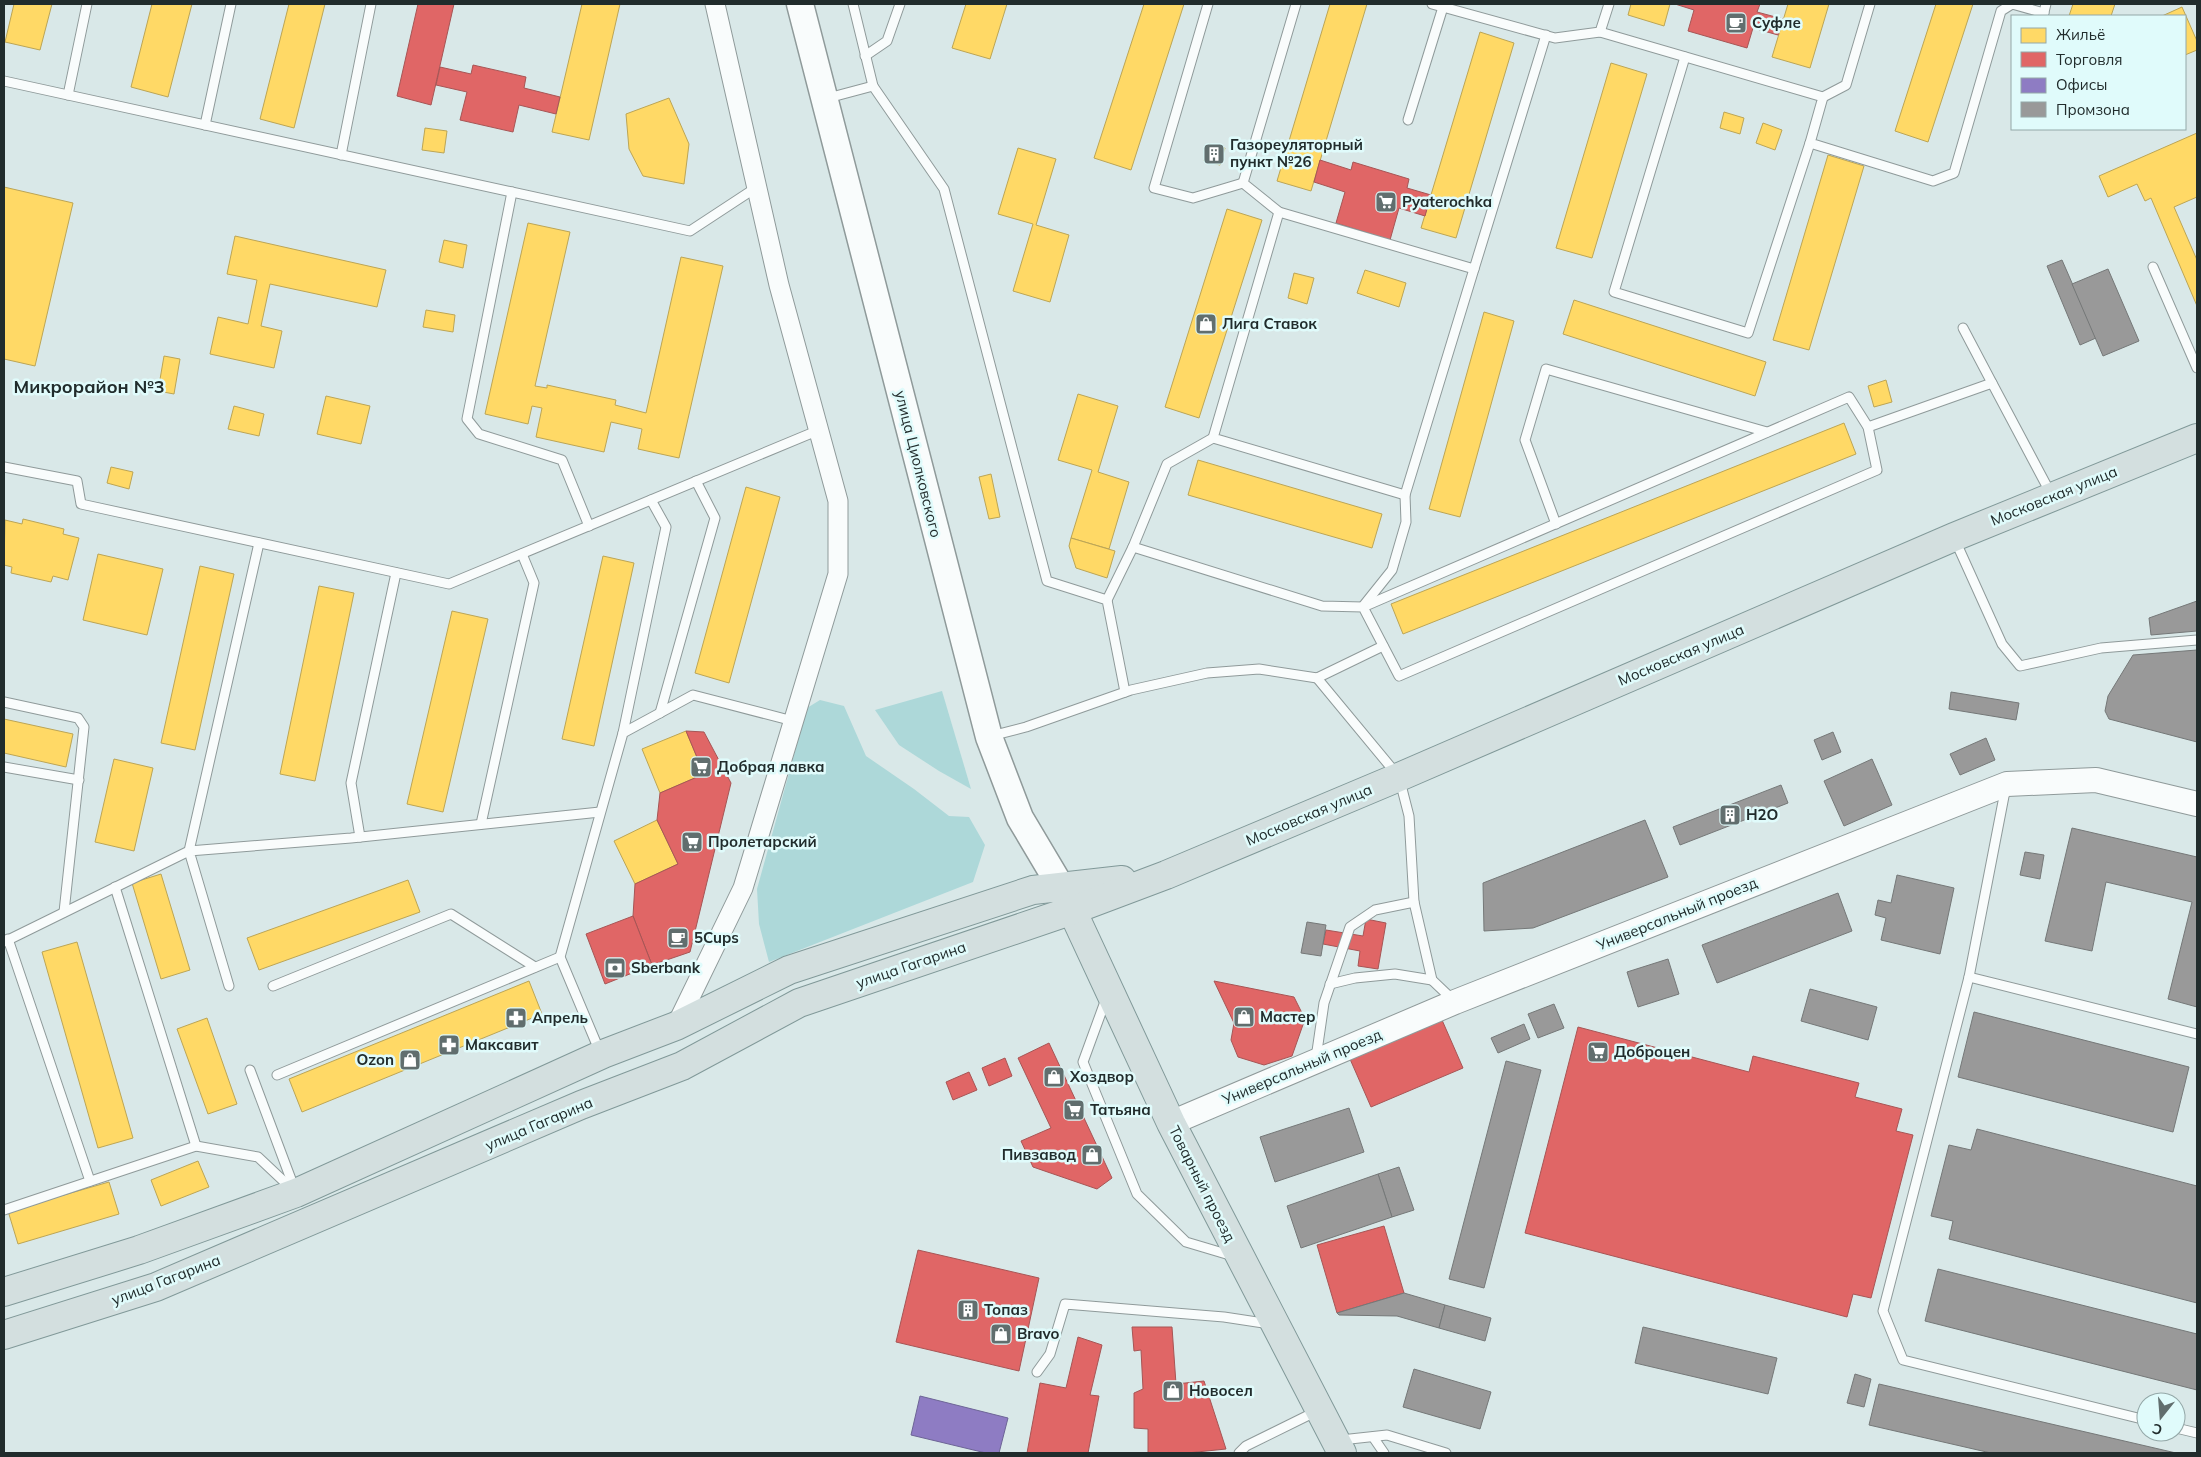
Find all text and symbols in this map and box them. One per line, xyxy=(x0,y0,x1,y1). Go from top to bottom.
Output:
cafe icon: Суфле xyxy=(1724,11,1748,35)
place label: Суфле xyxy=(1752,13,1801,32)
legend xyxy=(2011,15,2186,130)
text: Жильё xyxy=(2056,25,2105,44)
text: Торговля xyxy=(2056,50,2123,69)
text: Офисы xyxy=(2056,75,2108,94)
text: Промзона xyxy=(2056,100,2130,119)
place label: Газореуляторный пункт №26 xyxy=(1230,135,1363,171)
building icon: Газореуляторный пункт №26 xyxy=(1202,142,1226,166)
supermarket icon: Pyaterochka xyxy=(1374,190,1398,214)
place label: Pyaterochka xyxy=(1402,192,1492,211)
shop icon: Лига Ставок xyxy=(1194,312,1218,336)
place label: Лига Ставок xyxy=(1222,314,1317,333)
district label: Микрорайон №3 xyxy=(13,375,165,398)
street label: улица Циолковского xyxy=(891,388,946,539)
street label: Московская улица xyxy=(1988,461,2120,530)
street label: Московская улица xyxy=(1615,619,1747,690)
supermarket icon: Добрая лавка xyxy=(689,755,713,779)
place label: Добрая лавка xyxy=(717,757,825,776)
street label: Московская улица xyxy=(1243,779,1375,850)
building icon: Н2О xyxy=(1718,803,1742,827)
place label: Н2О xyxy=(1746,805,1778,824)
supermarket icon: Пролетарский xyxy=(680,830,704,854)
place label: Пролетарский xyxy=(708,832,817,851)
street label: Универсальный проезд xyxy=(1593,873,1760,955)
cafe icon: 5Cups xyxy=(666,926,690,950)
place label: 5Cups xyxy=(694,928,739,947)
street label: улица Гагарина xyxy=(853,937,968,992)
bank icon: Sberbank xyxy=(603,956,627,980)
place label: Sberbank xyxy=(631,958,701,977)
shop icon: Мастер xyxy=(1232,1005,1256,1029)
pharmacy icon: Апрель xyxy=(504,1006,528,1030)
place label: Мастер xyxy=(1260,1007,1315,1026)
place label: Апрель xyxy=(532,1008,588,1027)
street label: Универсальный проезд xyxy=(1218,1024,1385,1109)
pharmacy icon: Максавит xyxy=(437,1033,461,1057)
place label: Максавит xyxy=(465,1035,539,1054)
supermarket icon: Доброцен xyxy=(1586,1040,1610,1064)
place label: Доброцен xyxy=(1614,1042,1690,1061)
shop icon: Ozon xyxy=(398,1048,422,1072)
place label: Ozon xyxy=(357,1050,394,1069)
shop icon: Хоздвор xyxy=(1042,1065,1066,1089)
place label: Хоздвор xyxy=(1069,1067,1134,1086)
street label: улица Гагарина xyxy=(482,1092,595,1155)
supermarket icon: Татьяна xyxy=(1062,1098,1086,1122)
place label: Татьяна xyxy=(1090,1100,1151,1119)
street label: Товарный проезд xyxy=(1165,1122,1240,1245)
shop icon: Пивзавод xyxy=(1080,1143,1104,1167)
place label: Пивзавод xyxy=(1002,1145,1076,1164)
street label: улица Гагарина xyxy=(109,1250,223,1309)
building icon: Топаз xyxy=(956,1298,980,1322)
place label: Топаз xyxy=(984,1300,1028,1319)
shop icon: Bravo xyxy=(989,1322,1013,1346)
place label: Bravo xyxy=(1017,1324,1059,1343)
shop icon: Новосел xyxy=(1161,1379,1185,1403)
place label: Новосел xyxy=(1189,1381,1253,1400)
north arrow xyxy=(2136,1392,2186,1442)
text: С xyxy=(2150,1419,2164,1439)

